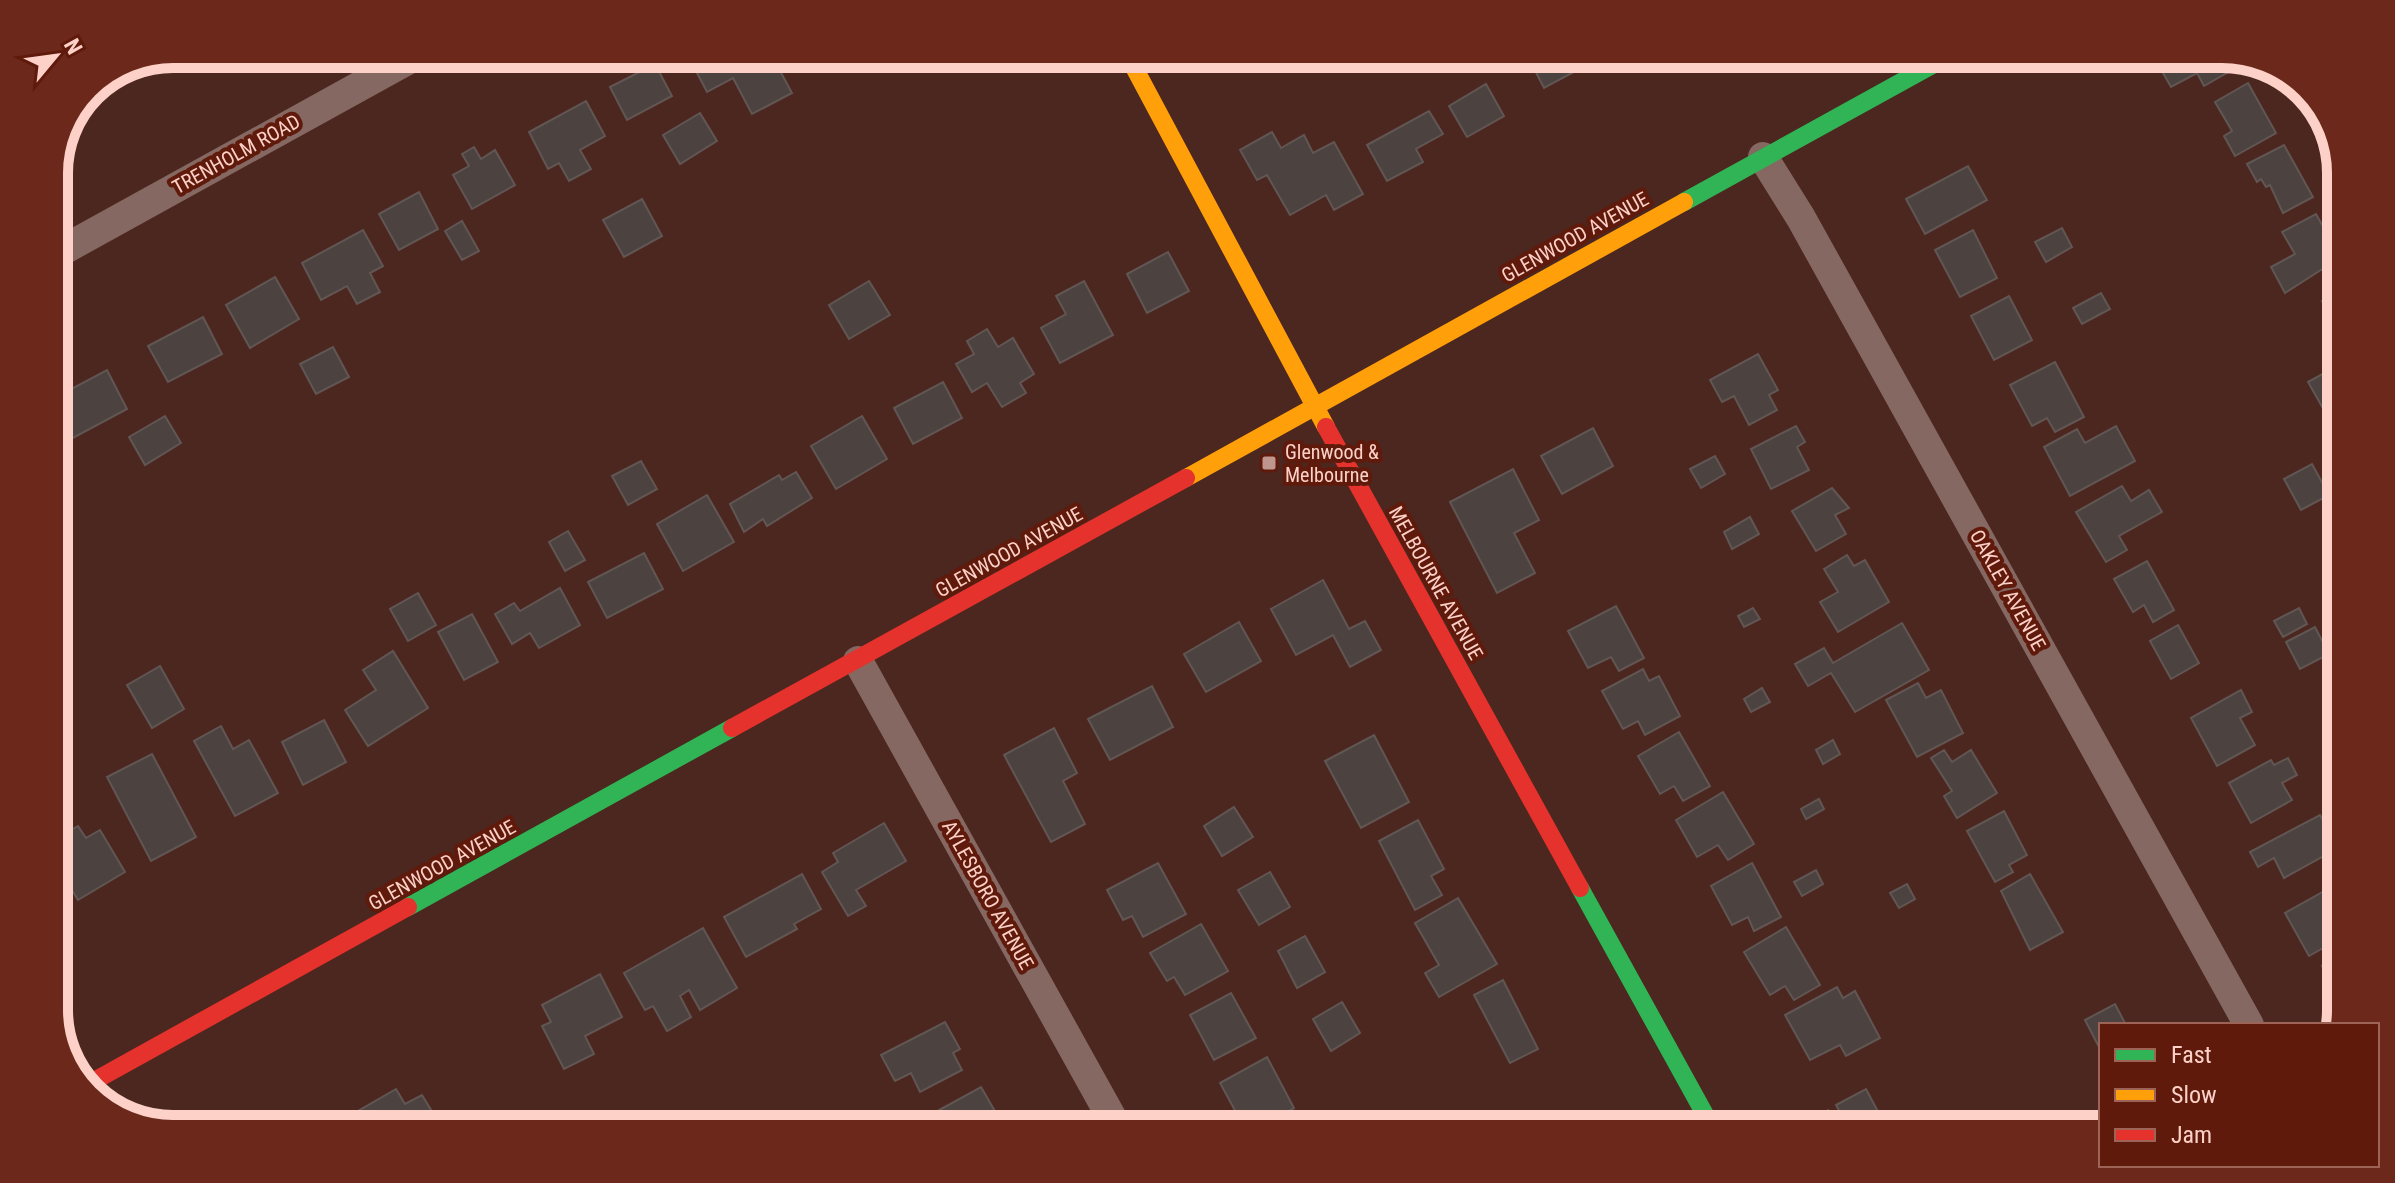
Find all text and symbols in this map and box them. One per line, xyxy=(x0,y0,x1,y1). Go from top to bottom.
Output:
north arrow xyxy=(16,16,96,96)
text: N xyxy=(59,35,87,59)
street label: TRENHOLM ROAD xyxy=(168,109,304,199)
street label: GLENWOOD AVENUE xyxy=(1497,187,1653,287)
place label: Glenwood & Melbourne xyxy=(1285,440,1379,487)
marker: Glenwood & Melbourne xyxy=(1260,454,1278,472)
street label: GLENWOOD AVENUE xyxy=(931,502,1087,602)
street label: MELBOURNE AVENUE xyxy=(1384,502,1488,664)
street label: OAKLEY AVENUE xyxy=(1965,525,2051,655)
street label: GLENWOOD AVENUE xyxy=(364,815,520,915)
street label: AYLESBORO AVENUE xyxy=(937,816,1039,974)
legend xyxy=(2099,1023,2379,1167)
text: Fast xyxy=(2171,1041,2212,1069)
text: Slow xyxy=(2171,1081,2217,1109)
text: Jam xyxy=(2171,1121,2212,1149)

